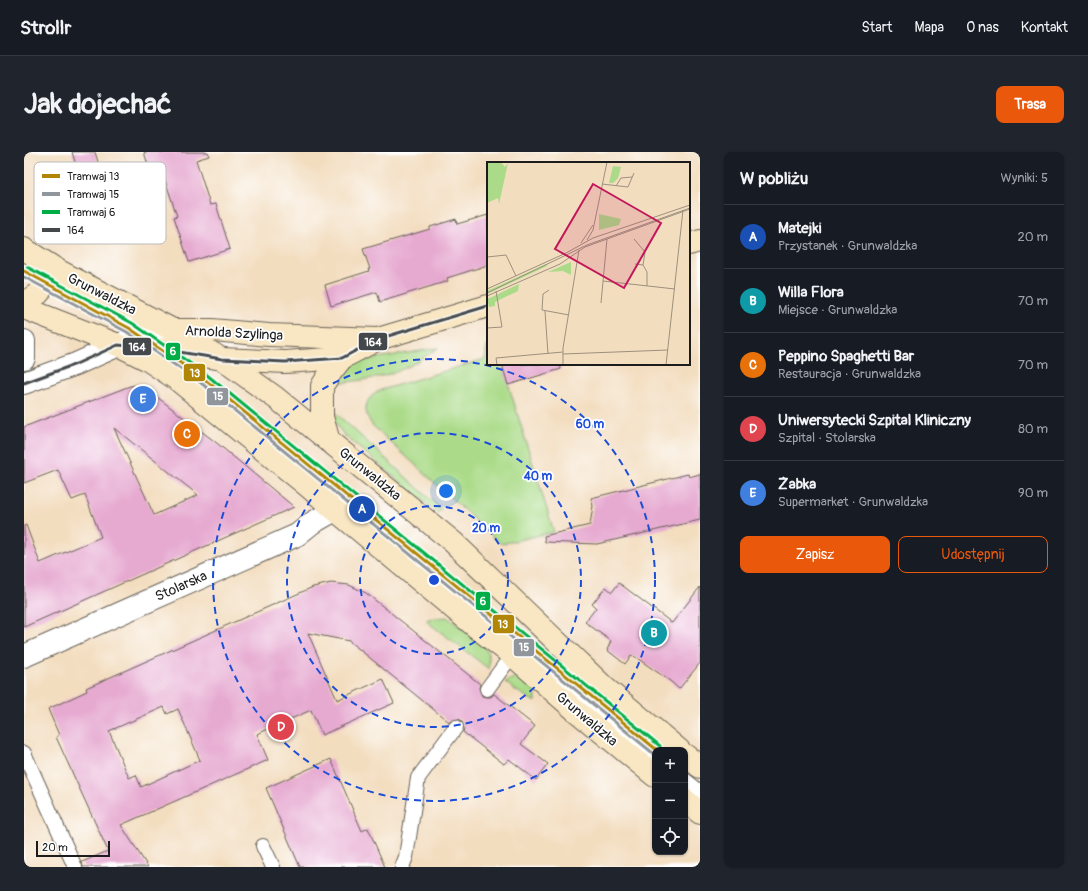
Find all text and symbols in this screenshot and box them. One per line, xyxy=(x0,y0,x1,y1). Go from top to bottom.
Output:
text: Strollr xyxy=(20,16,71,40)
text: Start xyxy=(861,19,892,36)
text: Mapa xyxy=(914,19,944,36)
text: O nas xyxy=(966,19,999,36)
text: Kontakt xyxy=(1021,19,1068,36)
button: Trasa xyxy=(996,86,1064,123)
text: Jak dojechać xyxy=(24,87,172,122)
legend xyxy=(34,162,166,244)
inset map xyxy=(487,162,690,365)
text: W pobliżu xyxy=(740,168,808,189)
text: Tramwaj 13 xyxy=(67,170,119,183)
text: Wyniki: 5 xyxy=(1001,170,1048,186)
text: Tramwaj 15 xyxy=(67,188,119,201)
text: Tramwaj 6 xyxy=(67,206,115,219)
text: Matejki xyxy=(778,219,821,238)
text: 164 xyxy=(67,224,85,237)
text: A xyxy=(749,229,757,245)
text: 20 m xyxy=(1017,229,1048,245)
text: Przystanek · Grunwaldzka xyxy=(778,238,917,254)
street label: Grunwaldzka xyxy=(65,269,139,319)
text: Willa Flora xyxy=(778,283,844,302)
text: B xyxy=(749,293,757,309)
text: 70 m xyxy=(1018,293,1048,309)
text: Miejsce · Grunwaldzka xyxy=(778,302,897,318)
street label: Arnolda Szylinga xyxy=(185,322,283,344)
line badge: 164 xyxy=(358,332,388,351)
text: 164 xyxy=(364,336,382,349)
line badge: 164 xyxy=(122,337,152,356)
text: 164 xyxy=(128,341,146,354)
line badge: 6 xyxy=(165,342,181,361)
text: 6 xyxy=(170,345,177,358)
text: Peppino Spaghetti Bar xyxy=(778,347,914,366)
text: C xyxy=(749,357,757,373)
text: 70 m xyxy=(1018,357,1048,373)
line badge: 13 xyxy=(183,363,206,382)
text: Restauracja · Grunwaldzka xyxy=(778,366,921,382)
text: 13 xyxy=(190,367,200,380)
pin: E xyxy=(130,384,156,414)
line badge: 15 xyxy=(206,387,229,406)
text: 15 xyxy=(213,390,223,403)
text: Uniwersytecki Szpital Kliniczny xyxy=(778,411,971,430)
text: 60 m xyxy=(576,417,605,432)
pin: C xyxy=(174,419,200,449)
text: D xyxy=(749,421,757,437)
text: 80 m xyxy=(1018,421,1048,437)
text: Szpital · Stolarska xyxy=(778,430,876,446)
street label: Grunwaldzka xyxy=(335,444,405,504)
text: 40 m xyxy=(523,469,553,484)
text: Żabka xyxy=(778,475,816,494)
your location xyxy=(436,481,456,501)
text: E xyxy=(750,485,756,501)
text: 90 m xyxy=(1018,485,1048,501)
pin: A xyxy=(349,494,375,524)
text: Supermarket · Grunwaldzka xyxy=(778,494,928,510)
text: 20 m xyxy=(472,521,500,536)
button: Zapisz xyxy=(740,536,890,573)
button: Udostępnij xyxy=(898,536,1048,573)
street label: Stolarska xyxy=(153,567,209,605)
centre of rings xyxy=(427,573,441,587)
line badge: 6 xyxy=(475,591,491,611)
text: 6 xyxy=(480,595,487,608)
line badge: 13 xyxy=(492,614,515,634)
text: 13 xyxy=(498,618,508,631)
pin: B xyxy=(641,618,667,648)
line badge: 15 xyxy=(513,638,535,657)
text: 15 xyxy=(519,641,529,654)
street label: Grunwaldzka xyxy=(553,688,621,750)
pin: D xyxy=(268,712,294,742)
map controls xyxy=(652,747,688,855)
button: + xyxy=(652,747,688,783)
button: − xyxy=(652,783,688,819)
button: locate xyxy=(652,819,688,855)
scale bar xyxy=(36,839,110,858)
text: 20 m xyxy=(42,841,68,854)

